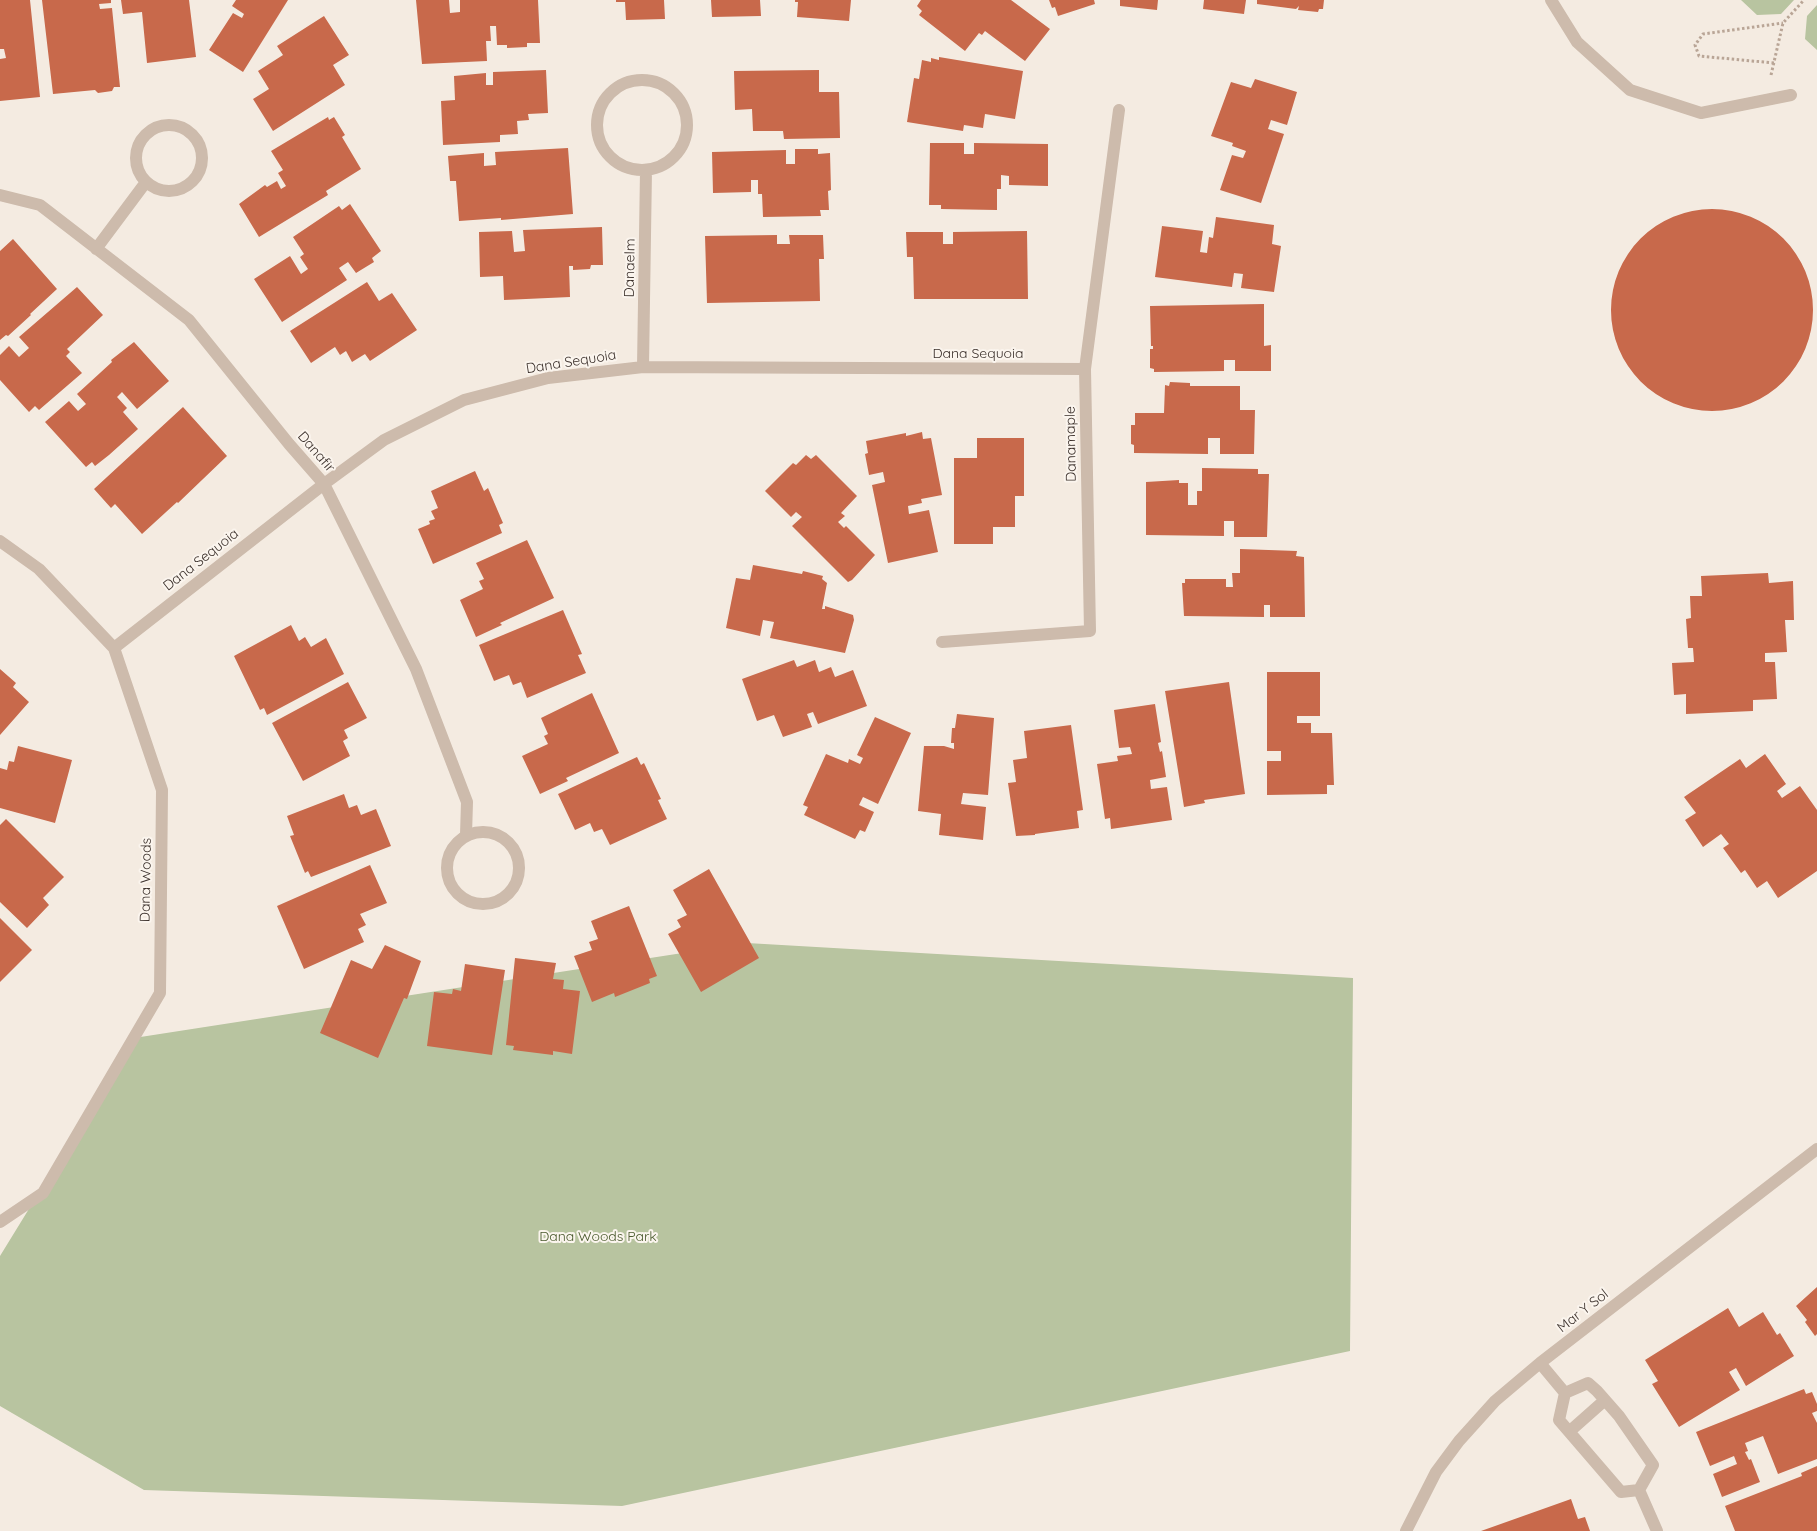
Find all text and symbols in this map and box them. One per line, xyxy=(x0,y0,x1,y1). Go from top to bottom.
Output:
street label: Danaelm xyxy=(621,238,639,298)
street label: Dana Sequoia xyxy=(932,346,1024,362)
street label: Dana Sequoia xyxy=(525,347,617,377)
street label: Danamaple xyxy=(1062,406,1080,482)
street label: Danafir xyxy=(294,428,338,476)
street label: Dana Sequoia xyxy=(160,525,242,595)
street label: Dana Woods xyxy=(137,838,155,922)
park label: Dana Woods Park xyxy=(539,1229,657,1245)
street label: Mar Y Sol xyxy=(1554,1286,1612,1336)

